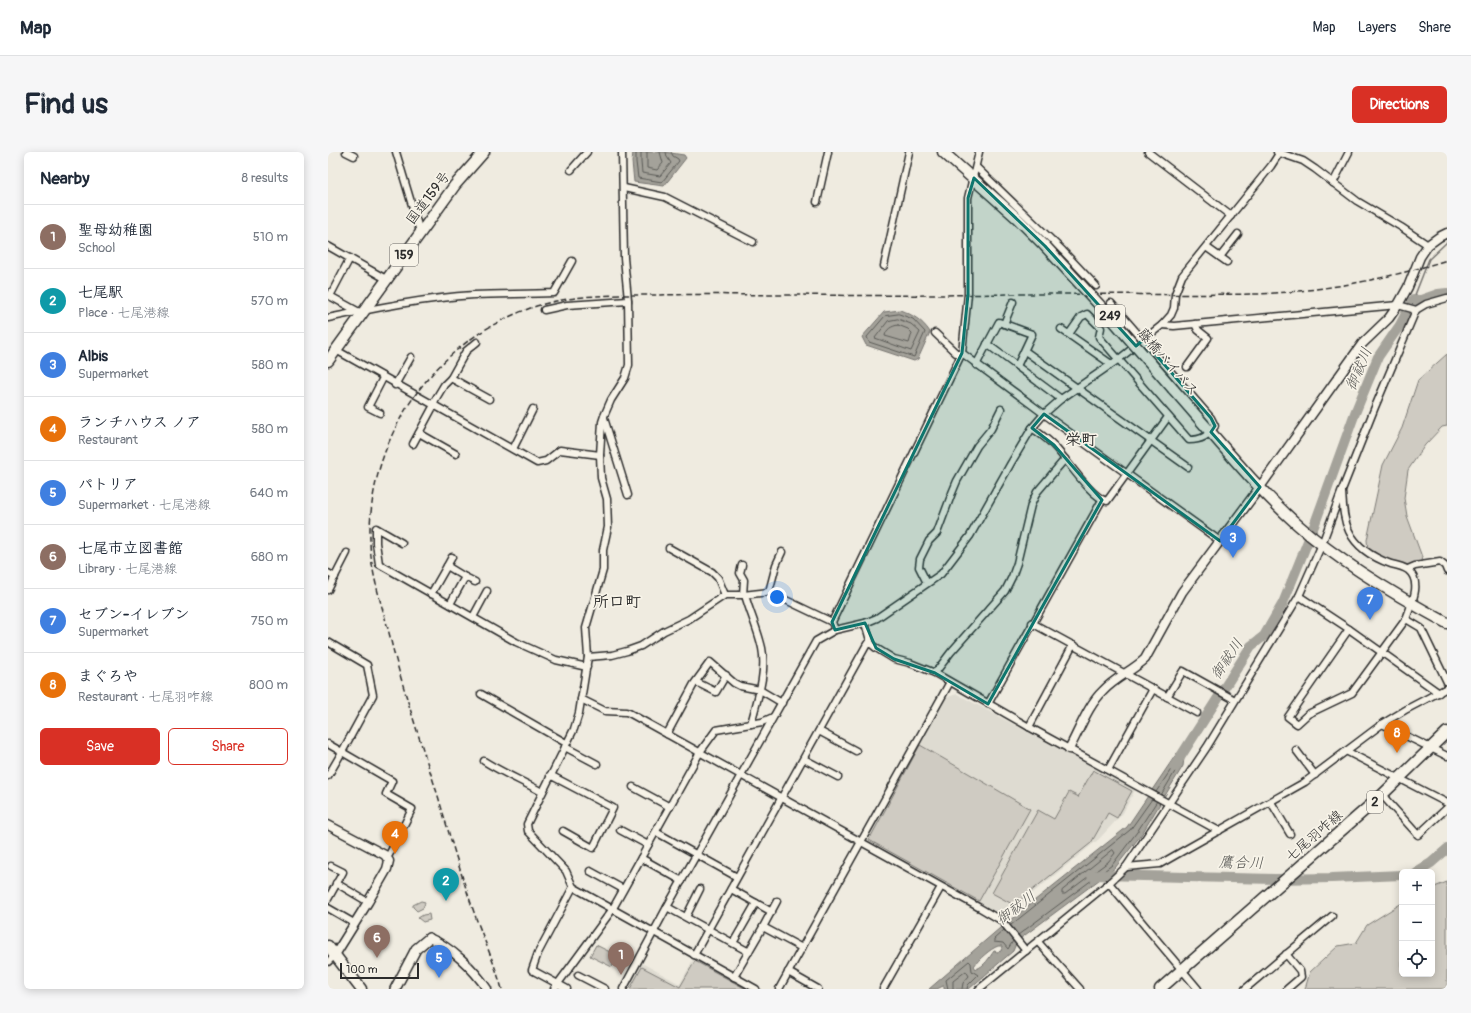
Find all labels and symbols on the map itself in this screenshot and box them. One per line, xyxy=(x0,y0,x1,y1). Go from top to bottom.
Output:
street label: 国道159号 xyxy=(402,168,454,228)
road number: 159 xyxy=(390,244,418,266)
road number: 249 xyxy=(1095,305,1125,327)
street label: 藤橋バイパス xyxy=(1134,325,1202,399)
water label: 御祓川 xyxy=(1341,345,1377,393)
district label: 栄町 xyxy=(1065,430,1097,450)
pin: 3 xyxy=(1220,525,1246,558)
your location xyxy=(767,587,787,607)
pin: 7 xyxy=(1357,587,1383,620)
district label: 所口町 xyxy=(593,592,641,612)
water label: 御祓川 xyxy=(1207,635,1247,683)
pin: 8 xyxy=(1384,720,1410,753)
road number: 2 xyxy=(1367,791,1383,813)
street label: 七尾羽咋線 xyxy=(1282,807,1346,865)
pin: 4 xyxy=(382,821,408,854)
water label: 鷹合川 xyxy=(1218,853,1264,873)
pin: 2 xyxy=(433,868,459,901)
water label: 御祓川 xyxy=(992,887,1040,929)
pin: 6 xyxy=(364,925,390,958)
pin: 1 xyxy=(608,942,634,975)
pin: 5 xyxy=(426,945,452,978)
scale bar xyxy=(340,961,419,980)

